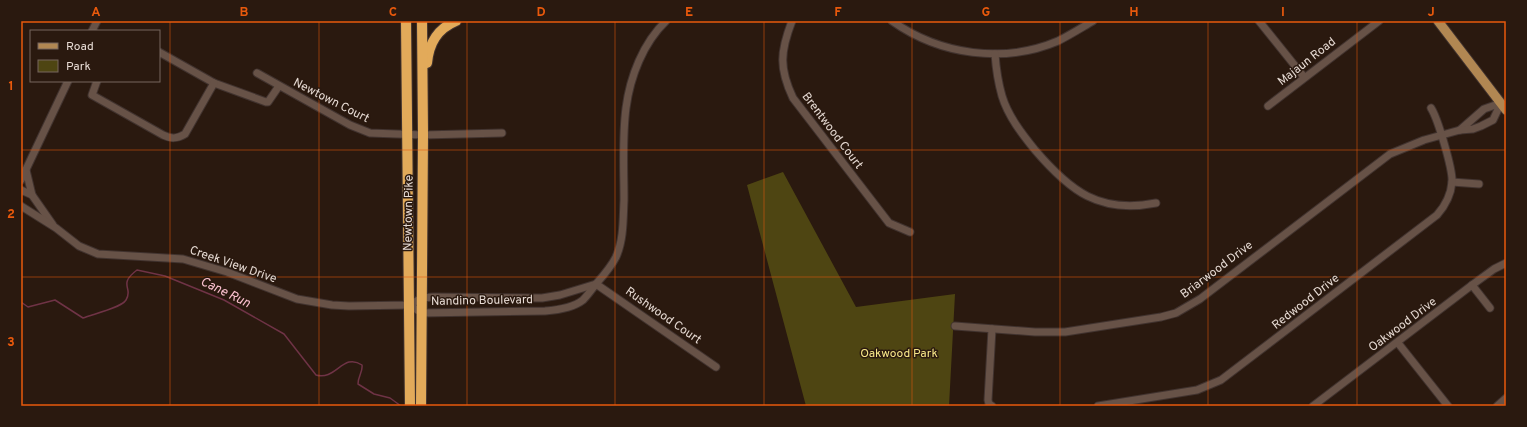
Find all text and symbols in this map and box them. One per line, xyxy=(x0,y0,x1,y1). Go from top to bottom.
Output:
text: A xyxy=(91,5,101,21)
text: B xyxy=(240,5,249,21)
text: C xyxy=(389,5,397,21)
text: D xyxy=(536,5,546,21)
text: E xyxy=(685,5,693,21)
text: F xyxy=(834,5,842,21)
text: G xyxy=(982,5,991,21)
text: H xyxy=(1129,5,1139,21)
text: I xyxy=(1281,5,1285,21)
text: J xyxy=(1427,5,1435,21)
legend xyxy=(30,30,160,82)
street label: Majaun Road xyxy=(1275,34,1339,90)
text: Road xyxy=(66,39,94,55)
text: Park xyxy=(66,59,91,75)
street label: Newtown Court xyxy=(290,75,372,127)
text: 1 xyxy=(8,79,14,95)
street label: Brentwood Court xyxy=(798,89,866,173)
street label: Newtown Pike xyxy=(400,175,418,251)
text: 2 xyxy=(7,207,15,223)
street label: Briarwood Drive xyxy=(1177,237,1257,303)
street label: Creek View Drive xyxy=(187,243,279,287)
street label: Redwood Drive xyxy=(1269,271,1343,333)
water label: Cane Run xyxy=(197,274,253,312)
street label: Rushwood Court xyxy=(622,284,704,348)
street label: Nandino Boulevard xyxy=(431,292,533,310)
street label: Oakwood Drive xyxy=(1366,294,1440,356)
text: 3 xyxy=(7,335,15,351)
park label: Oakwood Park xyxy=(860,346,938,362)

